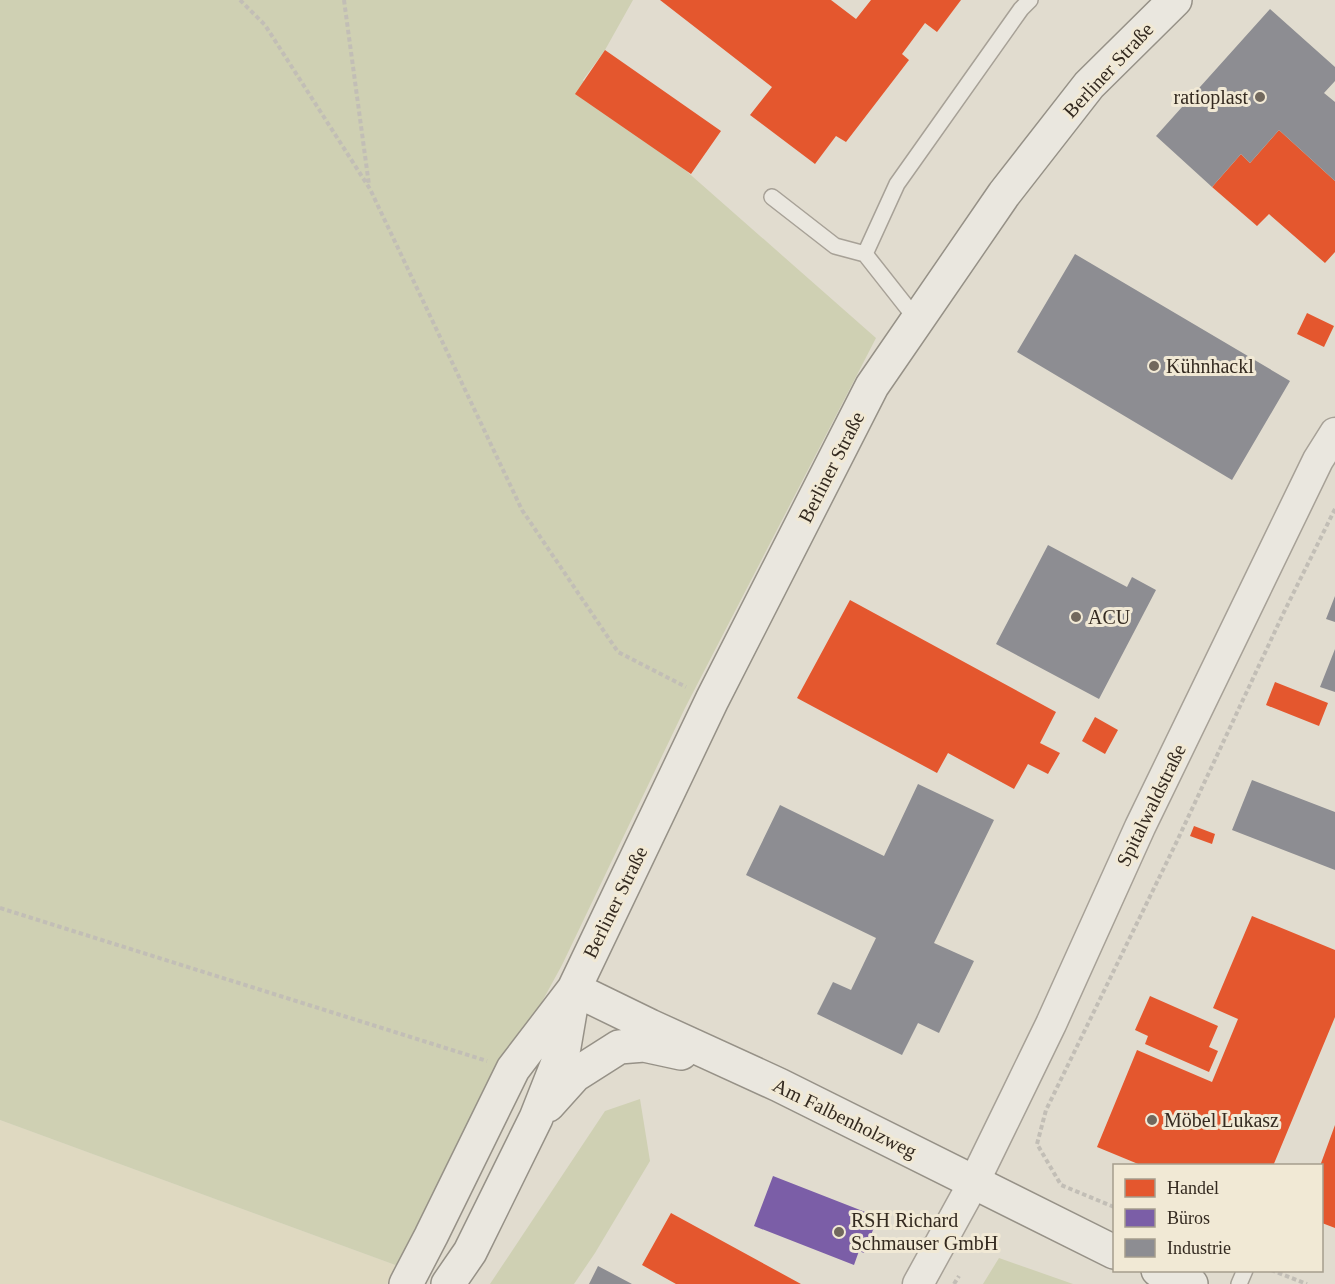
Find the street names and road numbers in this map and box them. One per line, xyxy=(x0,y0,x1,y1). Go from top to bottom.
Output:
street label: Berliner Straße xyxy=(1058,18,1158,122)
street label: Berliner Straße xyxy=(794,408,868,526)
street label: Spitalwaldstraße xyxy=(1112,740,1191,870)
street label: Berliner Straße xyxy=(578,842,652,961)
street label: Am Falbenholzweg xyxy=(769,1074,920,1163)

